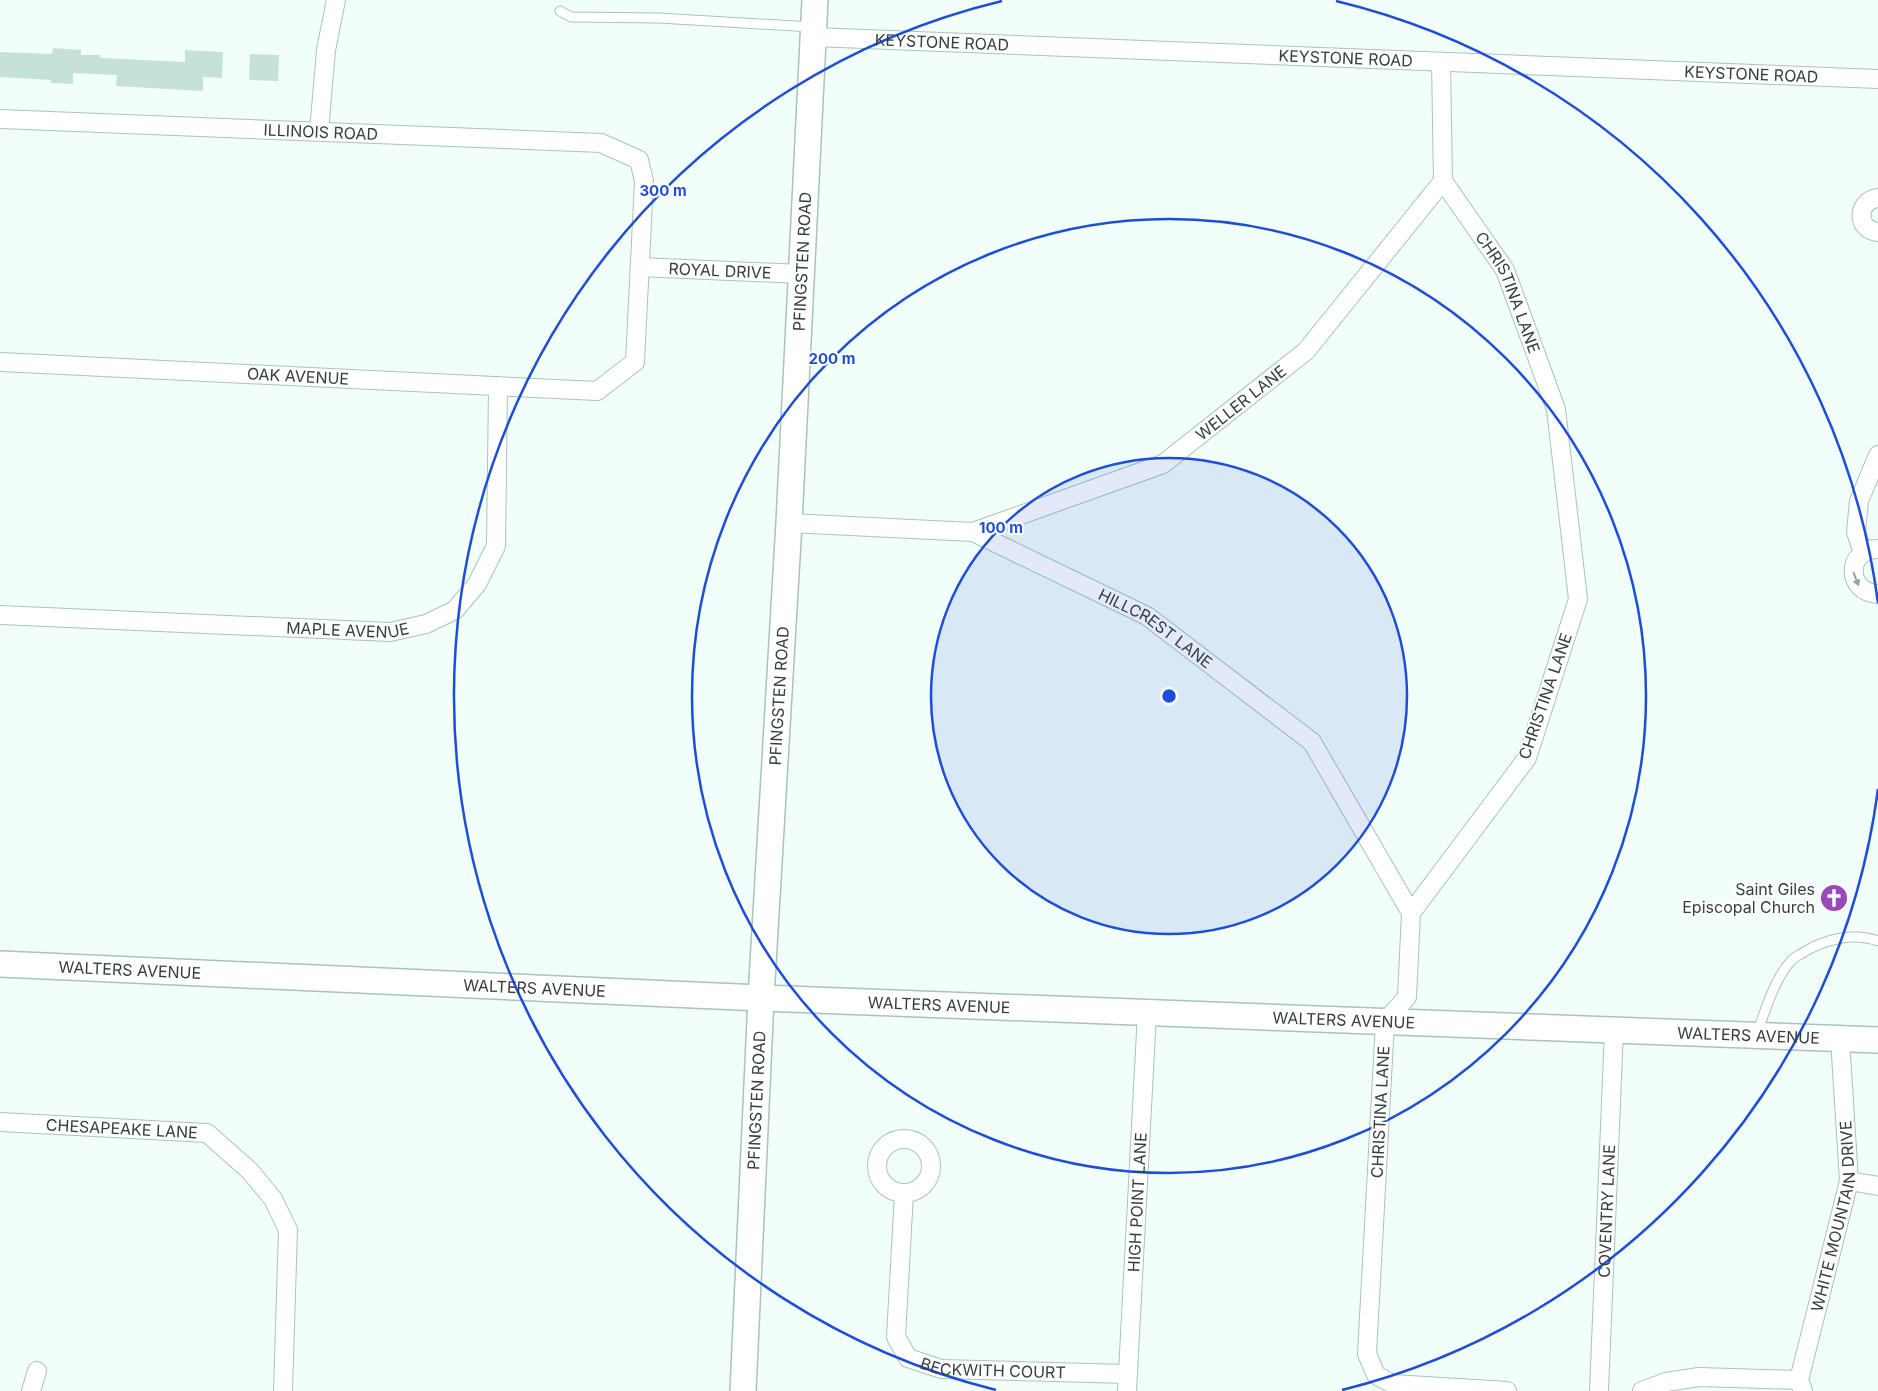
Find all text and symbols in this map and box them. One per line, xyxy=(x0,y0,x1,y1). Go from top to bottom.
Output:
street label: KEYSTONE ROAD xyxy=(874,29,1009,55)
street label: KEYSTONE ROAD xyxy=(1278,45,1413,71)
street label: KEYSTONE ROAD xyxy=(1684,61,1819,87)
street label: ILLINOIS ROAD xyxy=(263,120,378,144)
text: 300 m xyxy=(639,181,687,200)
street label: PFINGSTEN ROAD xyxy=(789,191,815,332)
street label: CHRISTINA LANE xyxy=(1471,228,1545,356)
street label: ROYAL DRIVE xyxy=(668,258,772,283)
text: 200 m xyxy=(809,349,855,368)
street label: WELLER LANE xyxy=(1192,361,1290,444)
street label: OAK AVENUE xyxy=(246,363,350,389)
text: 100 m xyxy=(979,518,1023,537)
one-way arrow xyxy=(1852,572,1860,587)
street label: HILLCREST LANE xyxy=(1095,584,1216,672)
street label: MAPLE AVENUE xyxy=(286,617,411,642)
street label: PFINGSTEN ROAD xyxy=(765,626,793,766)
street label: CHRISTINA LANE xyxy=(1514,630,1576,762)
centre of rings xyxy=(1160,687,1178,705)
place label: Saint Giles Episcopal Church xyxy=(1682,879,1815,917)
church icon: Saint Giles Episcopal Church xyxy=(1819,883,1849,913)
street label: WALTERS AVENUE xyxy=(58,957,202,983)
street label: WALTERS AVENUE xyxy=(463,975,606,1001)
street label: WALTERS AVENUE xyxy=(867,992,1011,1017)
street label: WALTERS AVENUE xyxy=(1272,1007,1415,1033)
street label: WALTERS AVENUE xyxy=(1677,1022,1820,1048)
street label: PFINGSTEN ROAD xyxy=(743,1030,769,1170)
street label: CHRISTINA LANE xyxy=(1367,1045,1393,1179)
street label: CHESAPEAKE LANE xyxy=(45,1114,198,1142)
street label: WHITE MOUNTAIN DRIVE xyxy=(1807,1120,1859,1314)
street label: HIGH POINT LANE xyxy=(1123,1132,1151,1273)
street label: COVENTRY LANE xyxy=(1594,1144,1619,1278)
street label: BECKWITH COURT xyxy=(918,1353,1066,1382)

